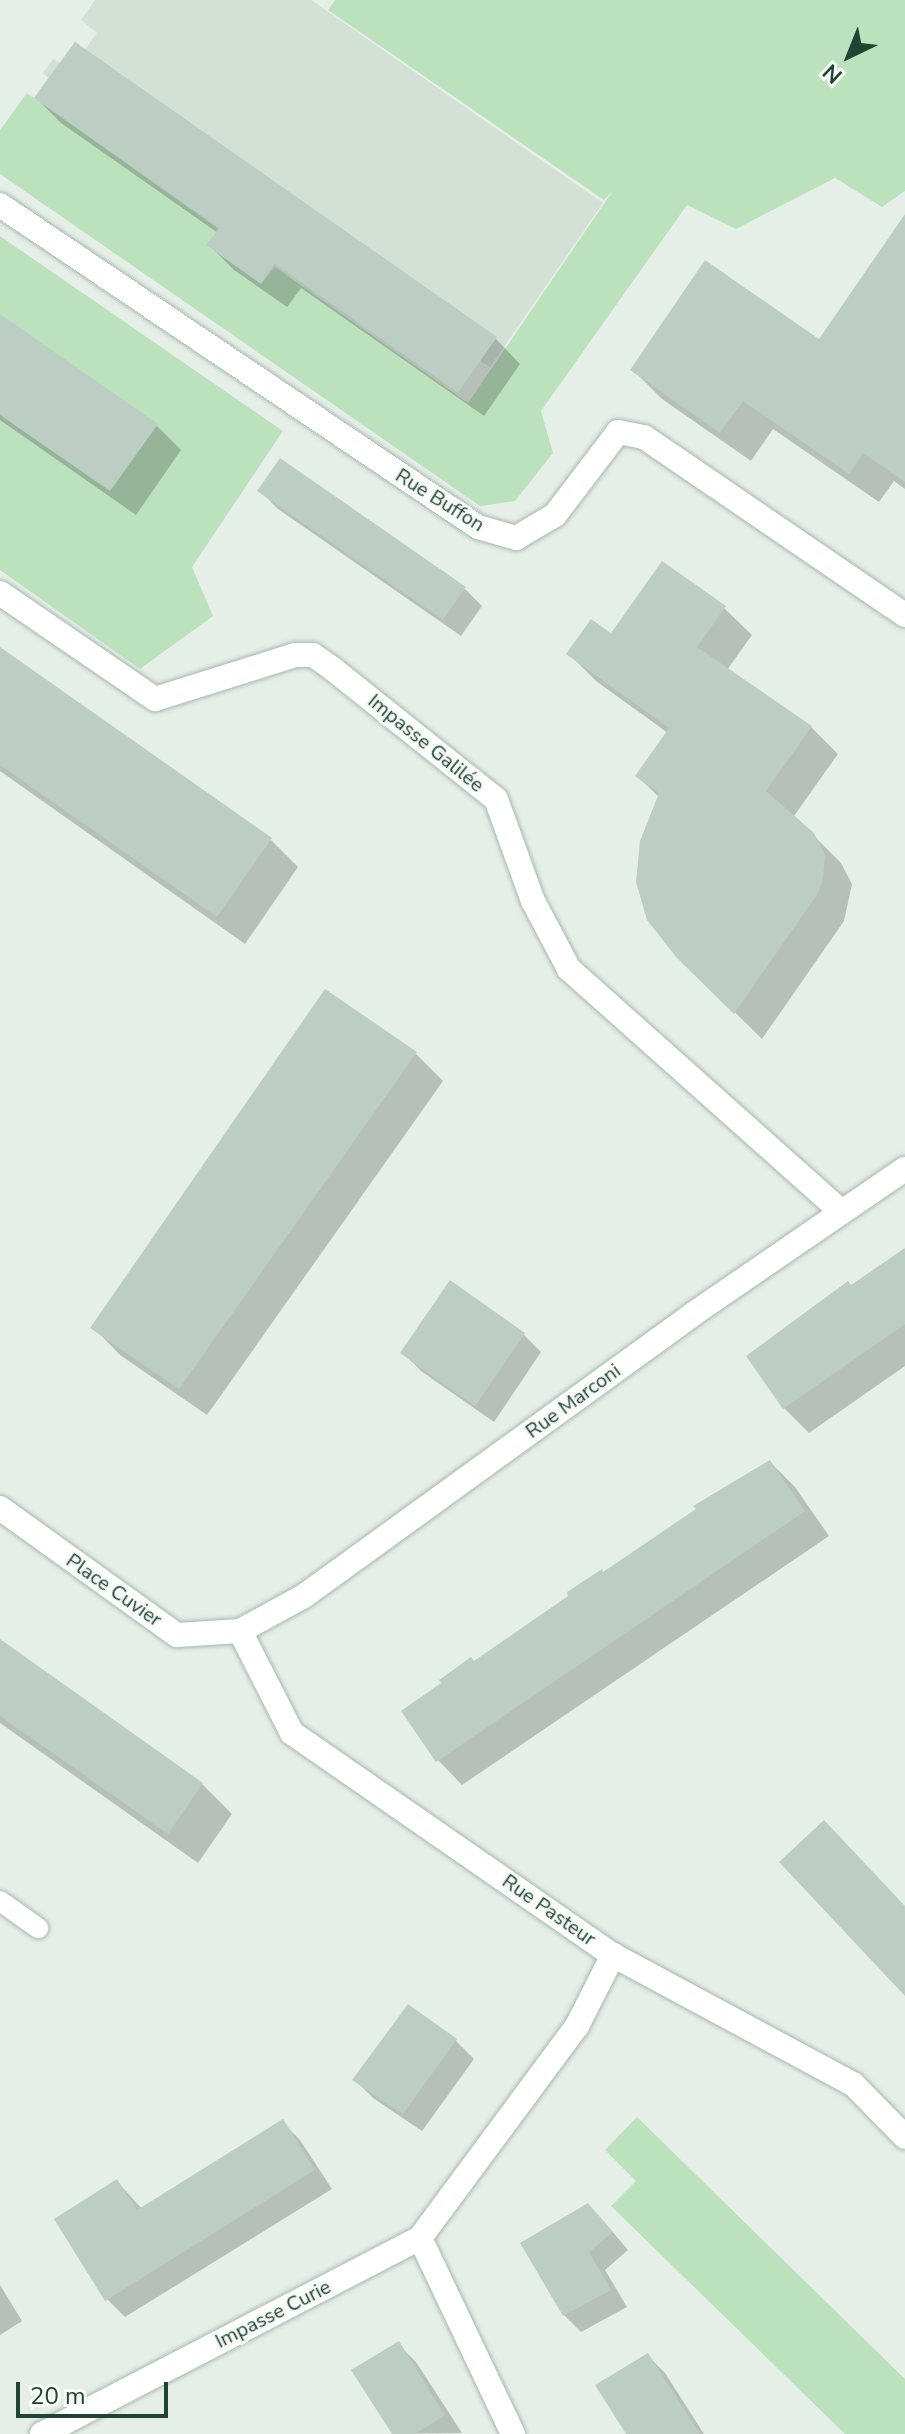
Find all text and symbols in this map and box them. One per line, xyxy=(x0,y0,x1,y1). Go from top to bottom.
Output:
north arrow xyxy=(809,16,889,96)
text: N xyxy=(816,57,849,90)
street label: Rue Buffon xyxy=(391,463,489,537)
street label: Impasse Galilée xyxy=(363,689,489,797)
street label: Rue Marconi xyxy=(521,1359,625,1443)
street label: Place Cuvier xyxy=(62,1548,166,1632)
street label: Rue Pasteur xyxy=(498,1869,600,1951)
street label: Impasse Curie xyxy=(211,2275,335,2353)
scale bar xyxy=(20,2366,172,2416)
text: 20 m xyxy=(30,2380,86,2412)

